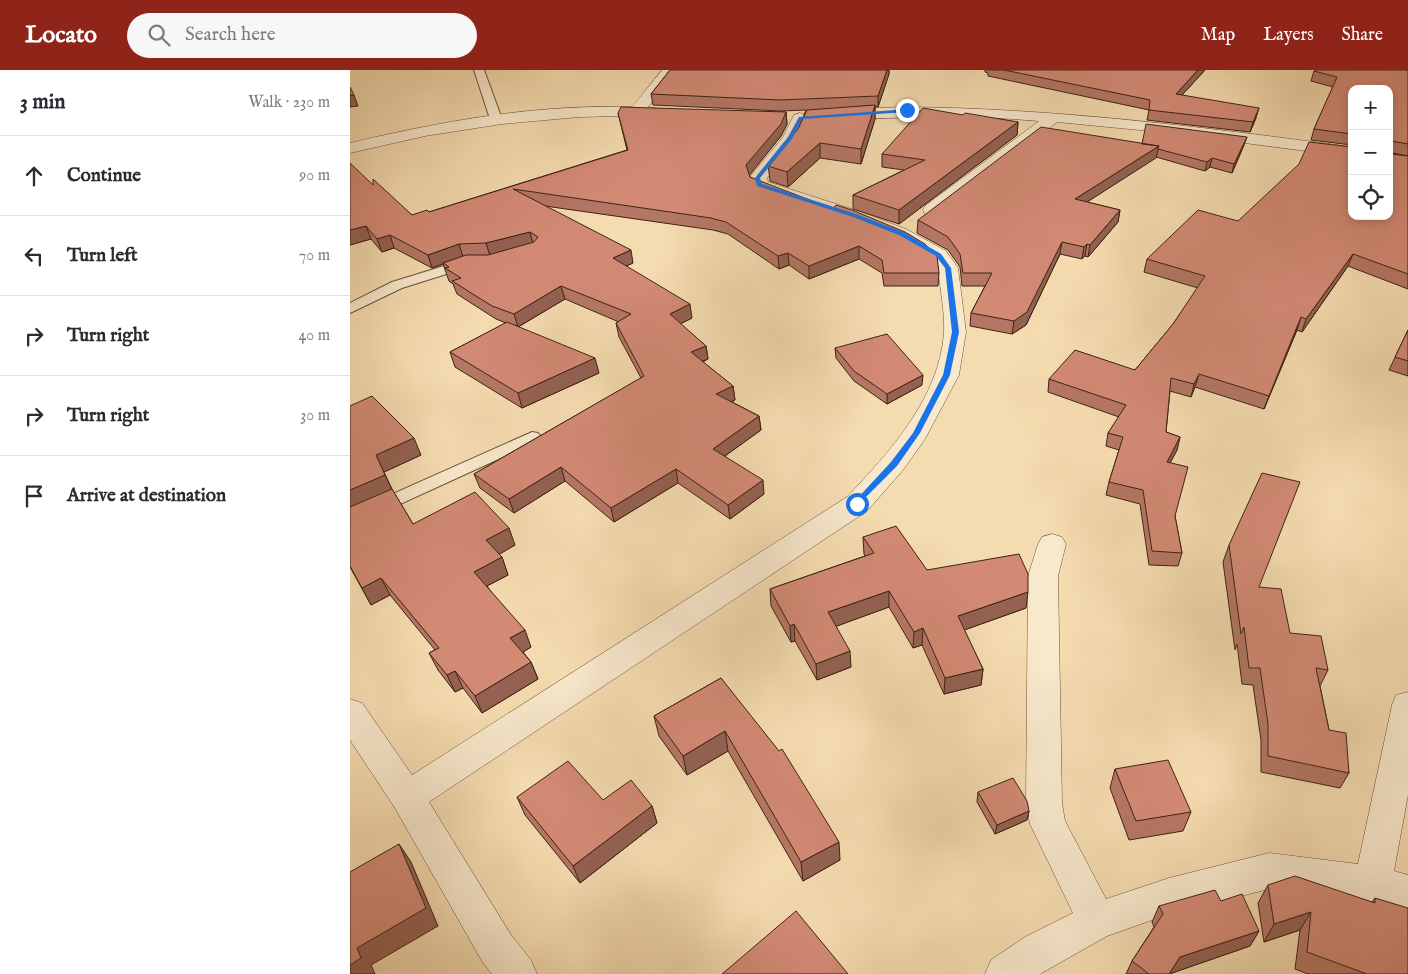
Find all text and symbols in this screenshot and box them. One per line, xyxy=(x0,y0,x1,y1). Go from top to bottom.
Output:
search box xyxy=(127,13,477,58)
text: Locato xyxy=(25,20,97,51)
icon: search xyxy=(145,21,173,49)
text: Search here xyxy=(185,23,276,47)
text: Map xyxy=(1201,24,1235,47)
text: Layers xyxy=(1263,24,1314,47)
text: Share xyxy=(1342,24,1383,47)
map controls xyxy=(1348,85,1393,220)
button: + xyxy=(1348,85,1393,130)
text: 3 min xyxy=(20,89,65,116)
text: Walk · 230 m xyxy=(248,93,330,113)
route end xyxy=(896,99,919,122)
button: − xyxy=(1348,130,1393,175)
icon: ahead xyxy=(20,162,48,190)
text: Continue xyxy=(67,164,141,188)
text: 90 m xyxy=(299,166,330,186)
button: locate xyxy=(1348,175,1393,220)
icon: left xyxy=(20,242,48,270)
text: Turn left xyxy=(67,244,138,268)
text: 70 m xyxy=(299,246,330,266)
icon: right xyxy=(20,322,48,350)
text: Turn right xyxy=(67,324,149,348)
text: 40 m xyxy=(298,326,330,346)
icon: right xyxy=(20,402,48,430)
text: Turn right xyxy=(67,404,149,428)
text: 30 m xyxy=(300,406,330,426)
icon: arrive xyxy=(20,482,48,510)
text: Arrive at destination xyxy=(67,484,226,508)
route start xyxy=(846,493,869,516)

